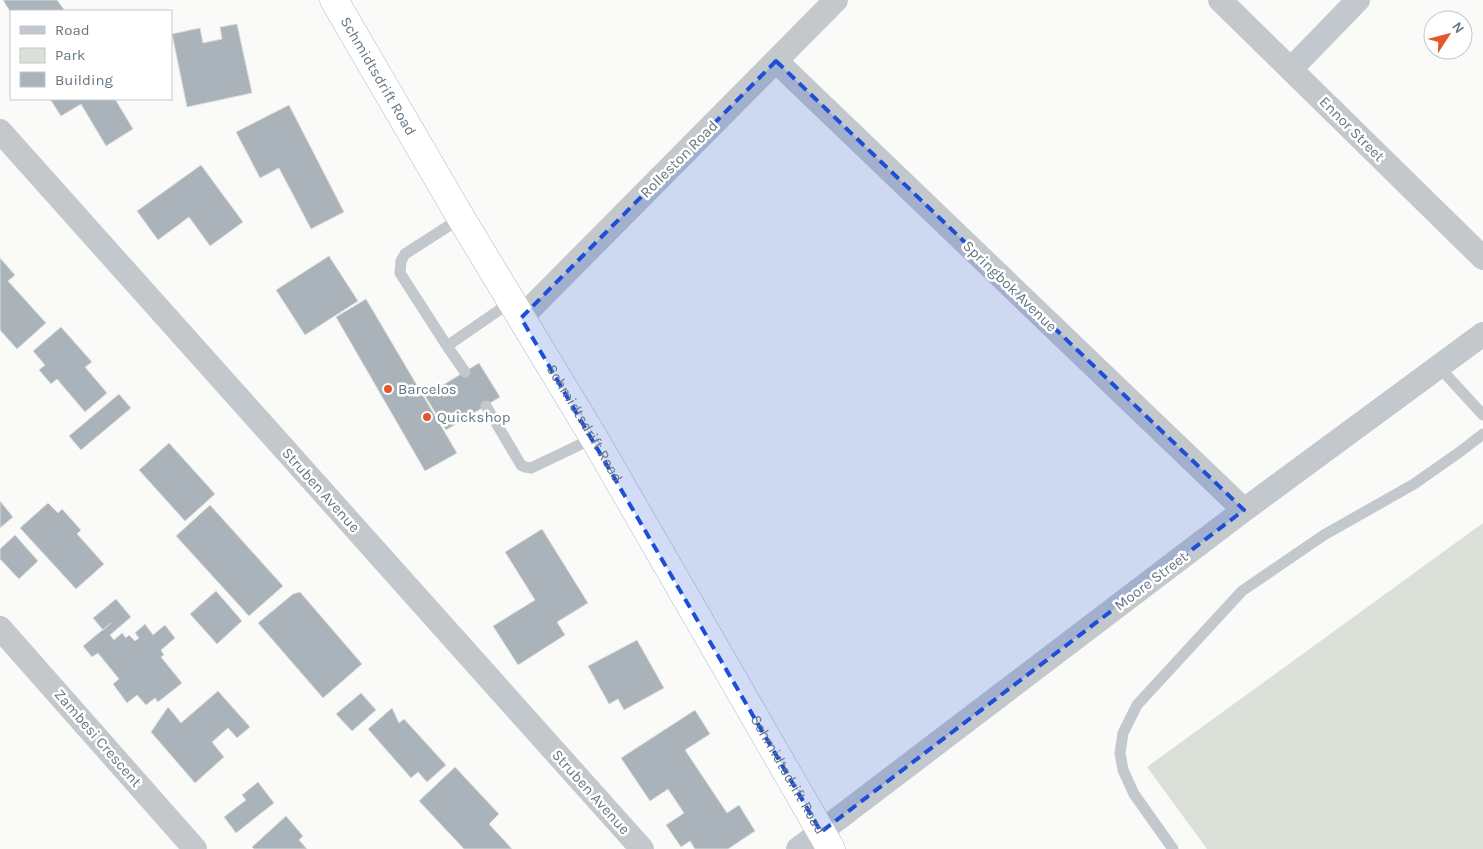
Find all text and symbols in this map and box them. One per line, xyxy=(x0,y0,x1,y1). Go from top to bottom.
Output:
legend xyxy=(10,10,172,100)
north arrow xyxy=(1423,10,1473,60)
street label: Schmidtsdrift Road xyxy=(337,13,420,139)
text: N xyxy=(1448,19,1468,37)
text: Road xyxy=(55,21,90,39)
text: Park xyxy=(55,46,85,64)
text: Building xyxy=(55,71,113,89)
street label: Ennor Street xyxy=(1316,93,1389,166)
street label: Rolleston Road xyxy=(636,116,722,202)
street label: Springbok Avenue xyxy=(959,237,1061,335)
street label: Schmidtsdrift Road xyxy=(543,361,627,486)
place label: Barcelos xyxy=(398,380,457,398)
marker: Barcelos xyxy=(382,383,394,395)
place label: Quickshop xyxy=(437,408,510,426)
marker: Quickshop xyxy=(421,411,433,423)
street label: Struben Avenue xyxy=(278,444,364,536)
street label: Moore Street xyxy=(1111,547,1191,614)
street label: Zambesi Crescent xyxy=(51,685,146,791)
street label: Schmidtsdrift Road xyxy=(747,712,830,837)
street label: Struben Avenue xyxy=(548,746,634,838)

